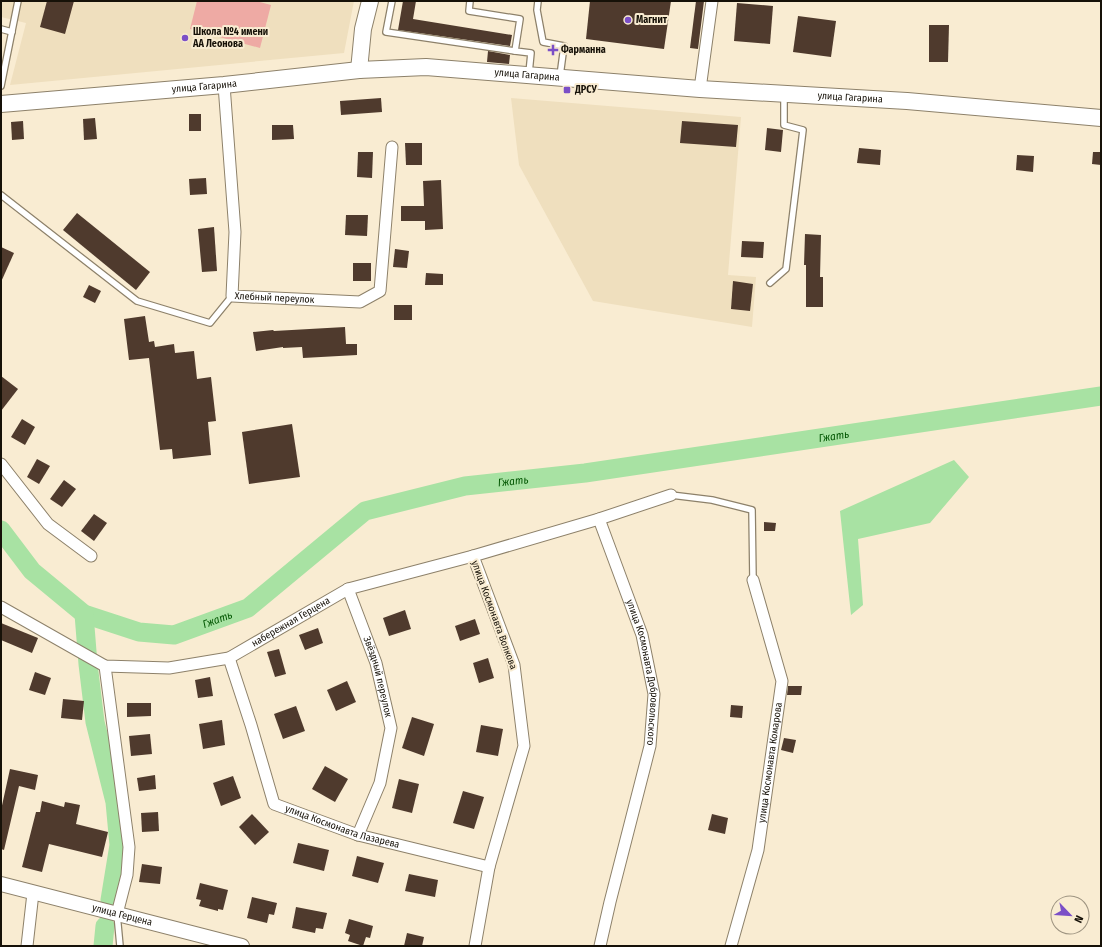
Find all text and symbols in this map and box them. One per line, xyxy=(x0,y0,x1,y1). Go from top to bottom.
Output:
place label: Магнит xyxy=(636,14,668,26)
marker: Магнит xyxy=(623,15,633,25)
place label: Школа №4 имени АА Леонова xyxy=(192,26,268,50)
marker: Школа №4 имени АА Леонова xyxy=(180,33,190,43)
place label: Фарманна xyxy=(561,44,606,56)
marker: Фарманна xyxy=(548,45,558,55)
street label: улица Гагарина xyxy=(494,67,560,84)
street label: улица Гагарина xyxy=(171,78,238,95)
place label: ДРСУ xyxy=(574,84,597,96)
marker: ДРСУ xyxy=(562,85,572,95)
street label: улица Гагарина xyxy=(817,90,883,106)
street label: Хлебный переулок xyxy=(234,290,315,306)
water label: Гжать xyxy=(818,427,850,445)
water label: Гжать xyxy=(497,473,529,489)
street label: улица Космонавта Волкова xyxy=(469,559,519,671)
street label: набережная Герцена xyxy=(249,595,332,650)
street label: улица Космонавта Добровольского xyxy=(623,598,660,746)
water label: Гжать xyxy=(201,608,234,631)
street label: Звёздный переулок xyxy=(361,635,394,719)
street label: улица Космонавта Комарова xyxy=(756,702,785,824)
street label: улица Космонавта Лазарева xyxy=(283,803,401,851)
north arrow xyxy=(1050,895,1090,935)
street label: улица Герцена xyxy=(91,902,154,929)
text: N xyxy=(1071,913,1086,925)

